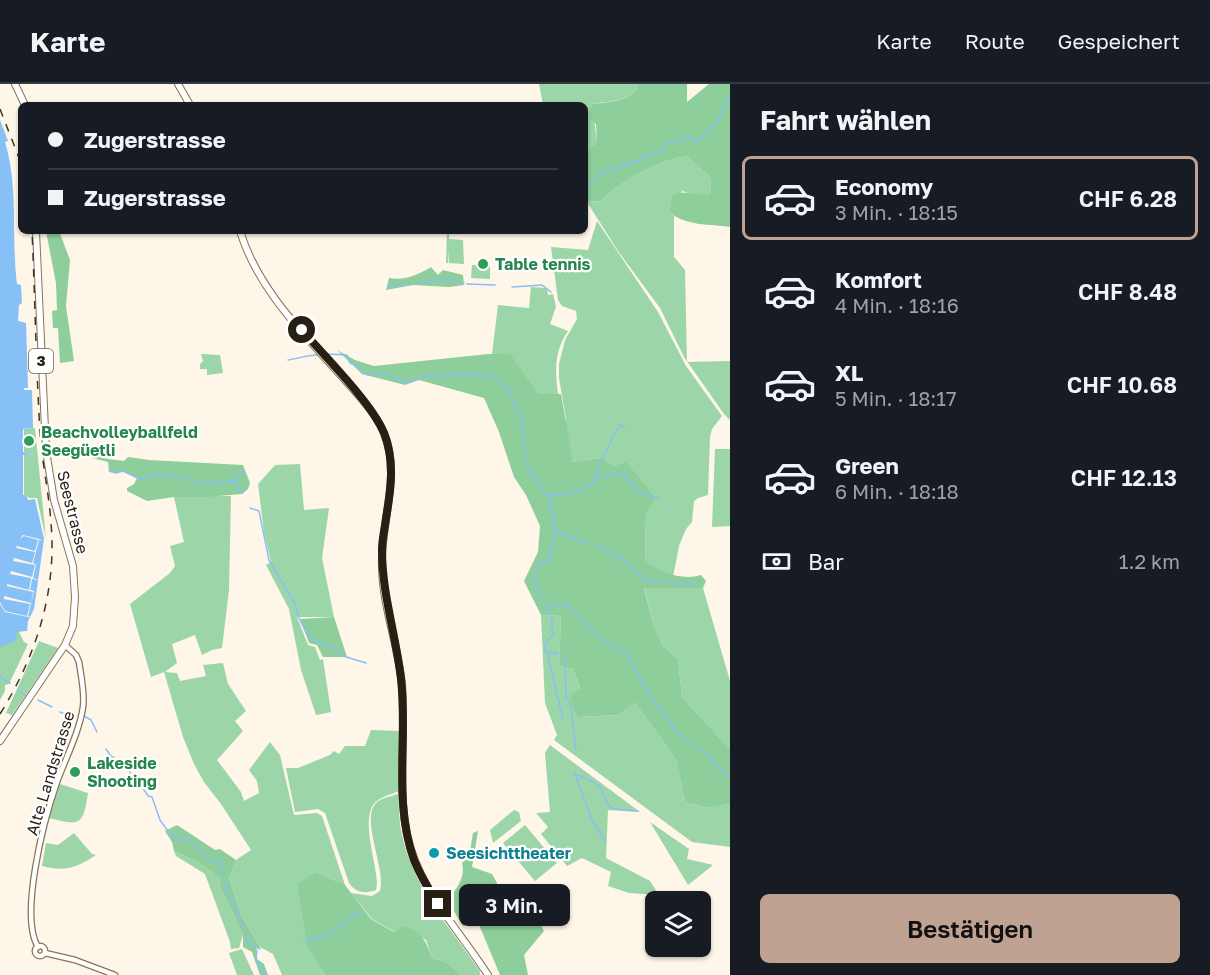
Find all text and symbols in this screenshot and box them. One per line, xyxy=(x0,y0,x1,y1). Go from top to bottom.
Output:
text: Karte xyxy=(30,25,105,58)
text: Karte xyxy=(876,28,932,54)
text: Route xyxy=(965,28,1025,54)
text: Gespeichert xyxy=(1058,28,1180,54)
text: Fahrt wählen xyxy=(760,104,931,136)
text: Zugerstrasse xyxy=(84,126,226,153)
icon: car xyxy=(763,171,817,225)
text: Economy xyxy=(835,173,933,200)
text: Zugerstrasse xyxy=(84,184,226,211)
text: CHF 6.28 xyxy=(1079,185,1177,212)
text: 3 Min. · 18:15 xyxy=(835,200,958,224)
place label: Table tennis xyxy=(495,254,591,274)
marker: Table tennis xyxy=(476,257,490,271)
icon: car xyxy=(763,264,817,318)
text: Komfort xyxy=(835,266,922,293)
text: CHF 8.48 xyxy=(1078,278,1177,305)
text: 4 Min. · 18:16 xyxy=(835,293,959,317)
route start xyxy=(288,316,315,343)
road number: 3 xyxy=(29,349,53,373)
icon: car xyxy=(763,357,817,411)
text: XL xyxy=(835,359,863,386)
text: CHF 10.68 xyxy=(1067,371,1177,398)
text: 5 Min. · 18:17 xyxy=(835,386,957,410)
place label: Beachvolleyballfeld Seegüetli xyxy=(41,422,198,460)
marker: Beachvolleyballfeld Seegüetli xyxy=(22,434,36,448)
icon: car xyxy=(763,450,817,504)
text: Green xyxy=(835,452,899,479)
text: CHF 12.13 xyxy=(1071,464,1177,491)
street label: Seestrasse xyxy=(53,468,93,556)
text: 6 Min. · 18:18 xyxy=(835,479,959,503)
icon: cash xyxy=(760,545,793,578)
text: Bar xyxy=(808,548,844,575)
text: 1.2 km xyxy=(1119,549,1180,573)
street label: Alte Landstrasse xyxy=(22,708,78,838)
place label: Lakeside Shooting xyxy=(87,753,157,791)
marker: Lakeside Shooting xyxy=(68,765,82,779)
place label: Seesichttheater xyxy=(446,843,571,863)
marker: Seesichttheater xyxy=(427,846,441,860)
callout: 3 Min. xyxy=(459,883,570,925)
route end xyxy=(424,890,451,917)
map controls xyxy=(645,891,711,957)
button: layers xyxy=(645,891,711,957)
text: 3 Min. xyxy=(485,893,544,917)
button: Bestätigen xyxy=(760,894,1180,963)

